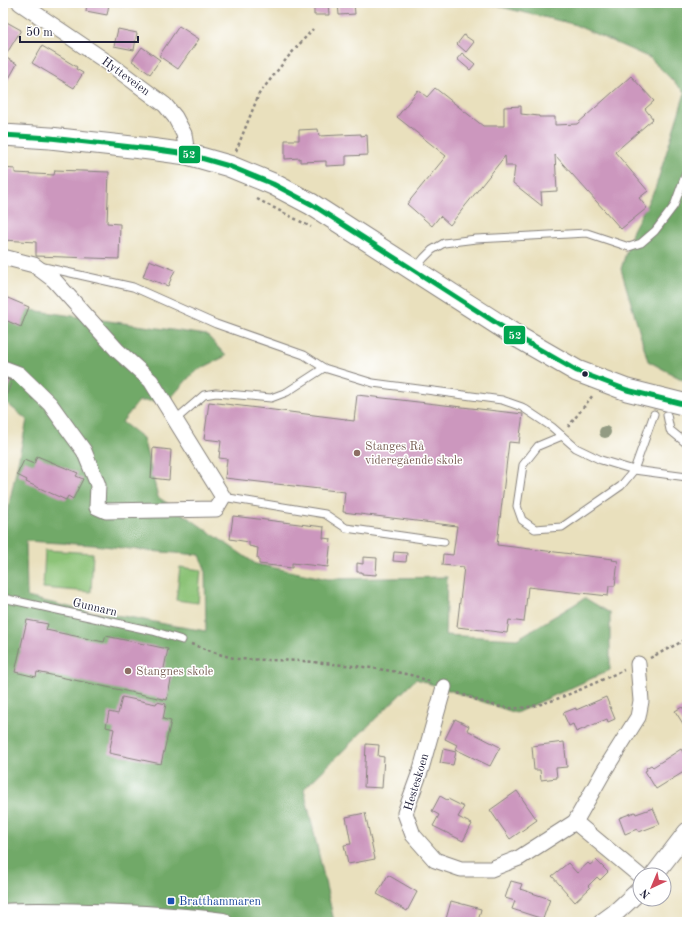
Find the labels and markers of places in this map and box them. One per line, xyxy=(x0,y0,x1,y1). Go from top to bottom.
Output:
unlabelled marker xyxy=(580,369,590,379)
place label: Stanges Rå videregående skole xyxy=(365,441,463,467)
marker: Stanges Rå videregående skole xyxy=(352,448,362,458)
marker: Stangnes skole xyxy=(123,666,133,676)
place label: Stangnes skole xyxy=(136,666,214,678)
marker: Bratthammaren xyxy=(166,896,176,906)
place label: Bratthammaren xyxy=(179,896,261,908)

